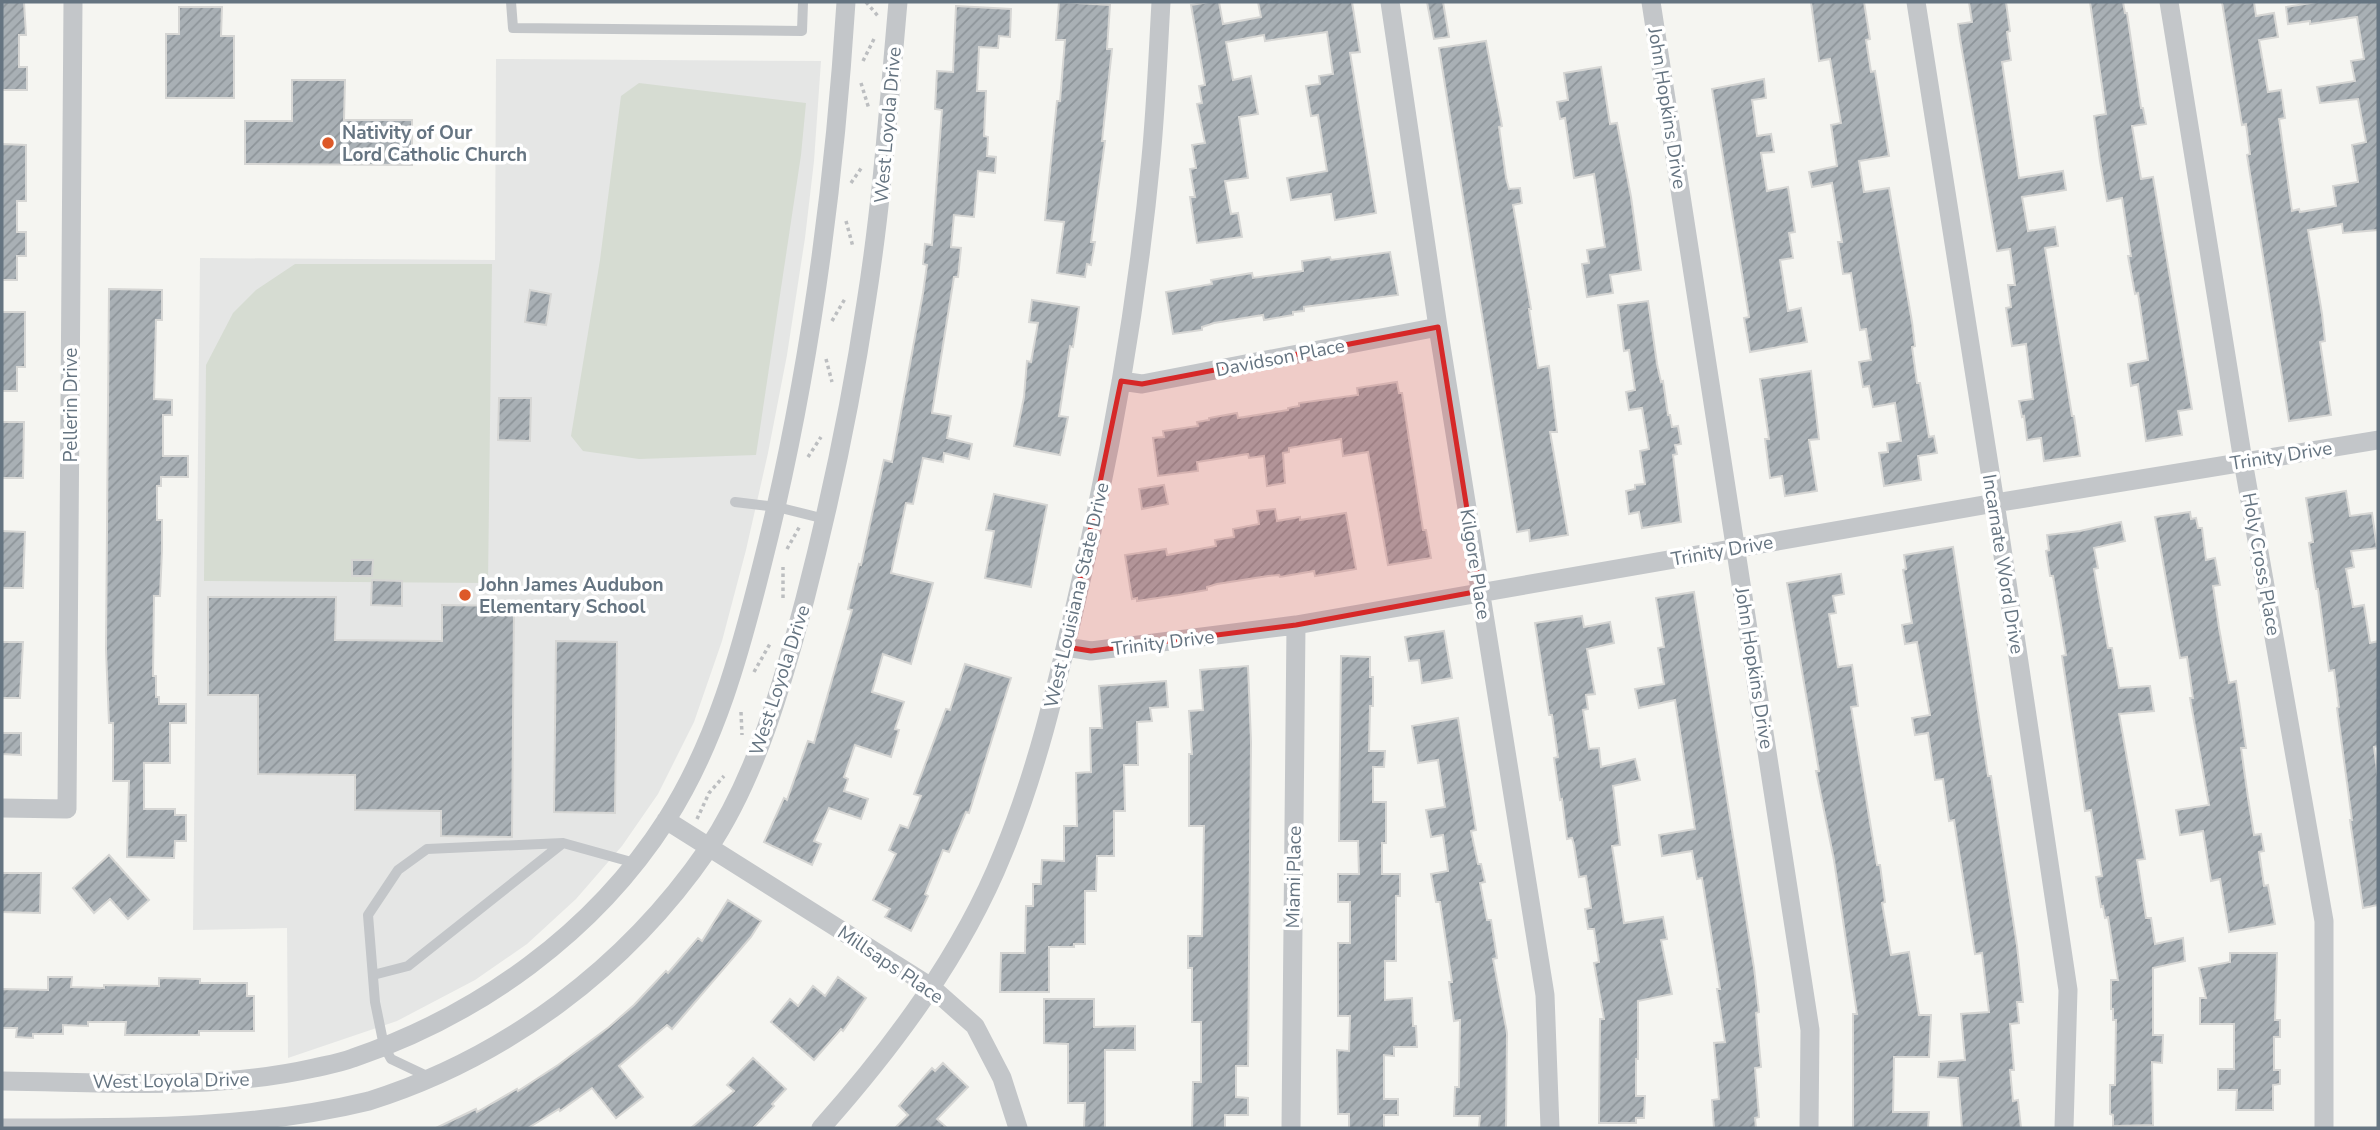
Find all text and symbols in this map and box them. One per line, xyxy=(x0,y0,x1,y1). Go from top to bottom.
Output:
street label: John Hopkins Drive xyxy=(1641,25,1693,191)
street label: West Loyola Drive xyxy=(868,46,908,204)
place label: Nativity of Our Lord Catholic Church xyxy=(342,120,527,168)
marker: Nativity of Our Lord Catholic Church xyxy=(320,135,336,151)
street label: Davidson Place xyxy=(1213,333,1347,383)
street label: Pellerin Drive xyxy=(58,348,84,462)
street label: Trinity Drive xyxy=(2228,435,2334,477)
street label: Incarnate Word Drive xyxy=(1976,472,2030,656)
street label: West Louisiana State Drive xyxy=(1038,480,1116,711)
street label: Holy Cross Place xyxy=(2236,491,2286,638)
street label: Kilgore Place xyxy=(1453,507,1497,621)
street label: Trinity Drive xyxy=(1669,529,1775,573)
place label: John James Audubon Elementary School xyxy=(478,572,664,620)
street label: John Hopkins Drive xyxy=(1728,585,1780,751)
marker: John James Audubon Elementary School xyxy=(457,587,473,603)
street label: West Loyola Drive xyxy=(743,602,817,759)
street label: Trinity Drive xyxy=(1110,624,1216,662)
street label: Miami Place xyxy=(1280,825,1308,929)
street label: Millsaps Place xyxy=(832,920,949,1010)
street label: West Loyola Drive xyxy=(92,1067,250,1095)

